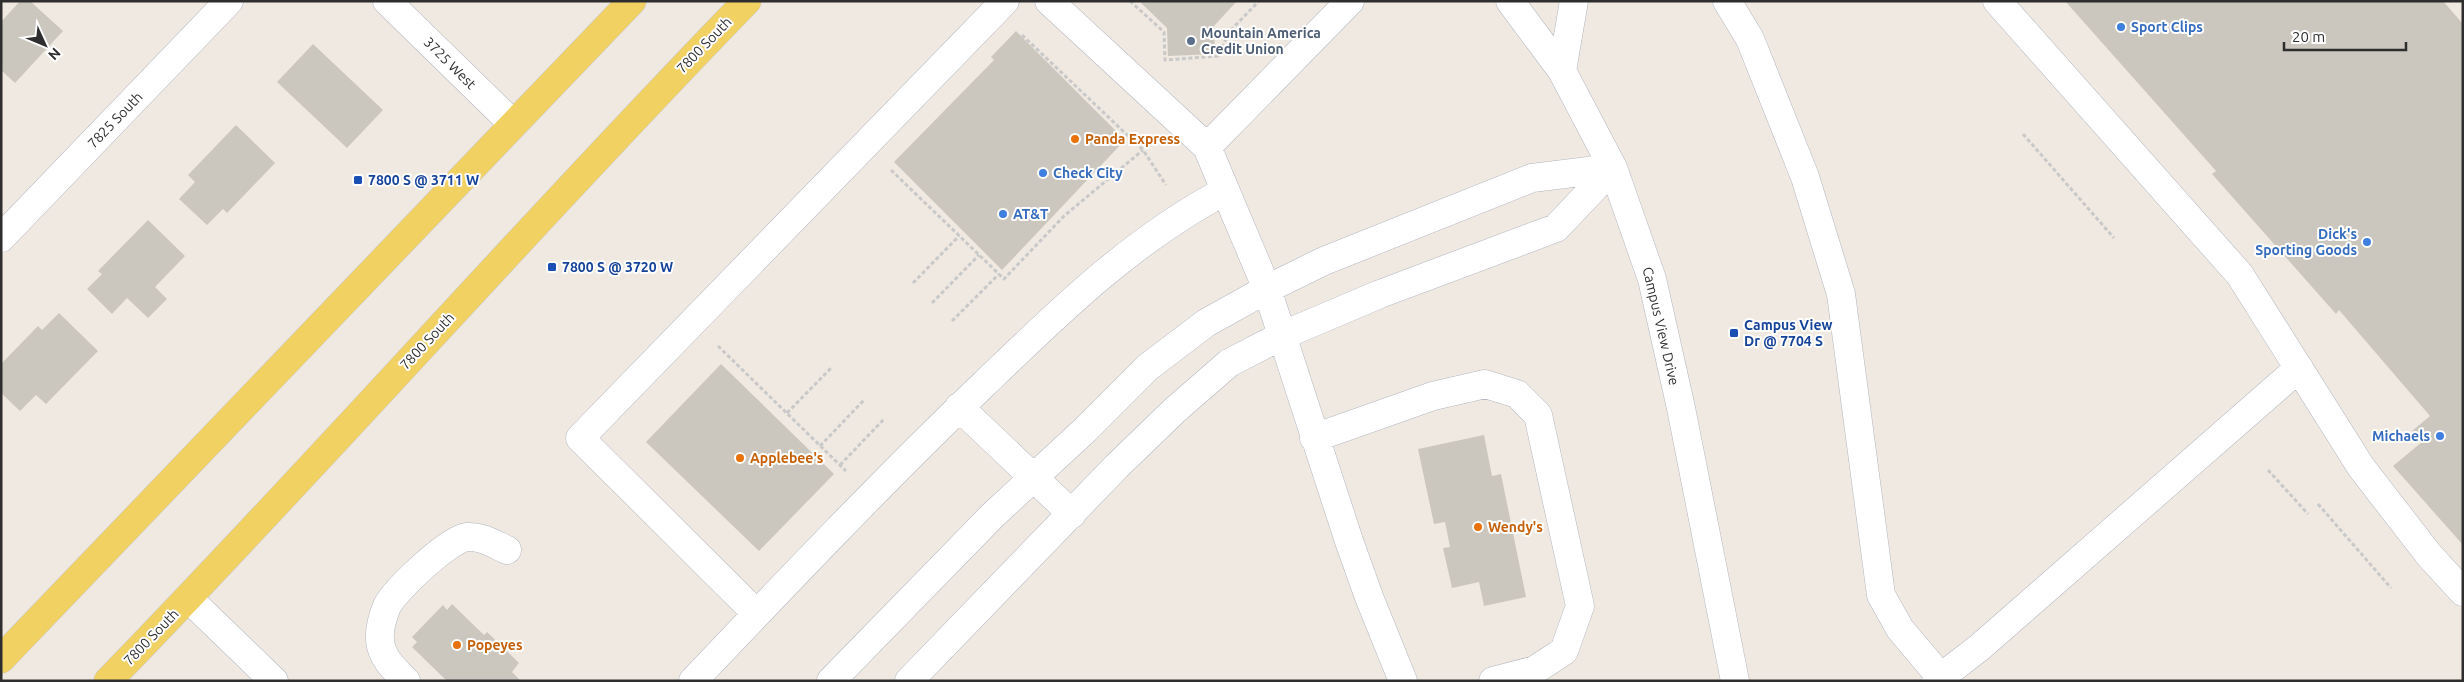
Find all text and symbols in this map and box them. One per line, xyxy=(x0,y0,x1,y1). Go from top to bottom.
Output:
street label: 7800 South xyxy=(673,14,735,76)
place label: Sport Clips xyxy=(2131,19,2203,35)
north arrow xyxy=(20,20,70,70)
scale bar xyxy=(2284,20,2406,52)
marker: Sport Clips xyxy=(2115,21,2127,33)
place label: Mountain America Credit Union xyxy=(1201,25,1321,57)
text: 20 m xyxy=(2292,28,2325,45)
street label: 3725 West xyxy=(421,34,480,93)
marker: Mountain America Credit Union xyxy=(1185,35,1197,47)
text: N xyxy=(45,45,64,63)
street label: 7825 South xyxy=(84,89,146,151)
place label: Panda Express xyxy=(1085,131,1181,147)
marker: Panda Express xyxy=(1069,133,1081,145)
place label: Check City xyxy=(1053,165,1123,181)
marker: Check City xyxy=(1037,167,1049,179)
place label: 7800 S @ 3711 W xyxy=(368,172,479,188)
marker: 7800 S @ 3711 W xyxy=(352,174,364,186)
place label: AT&T xyxy=(1013,206,1049,222)
marker: AT&T xyxy=(997,208,1009,220)
place label: Dick's Sporting Goods xyxy=(2255,226,2357,258)
marker: Dick's Sporting Goods xyxy=(2361,236,2373,248)
place label: 7800 S @ 3720 W xyxy=(562,259,673,275)
marker: 7800 S @ 3720 W xyxy=(546,261,558,273)
street label: Campus View Drive xyxy=(1640,265,1682,387)
street label: 7800 South xyxy=(397,309,457,373)
place label: Campus View Dr @ 7704 S xyxy=(1744,317,1832,349)
marker: Campus View Dr @ 7704 S xyxy=(1728,327,1740,339)
place label: Michaels xyxy=(2372,428,2430,444)
marker: Michaels xyxy=(2434,430,2446,442)
place label: Applebee's xyxy=(750,450,824,466)
marker: Applebee's xyxy=(734,452,746,464)
place label: Wendy's xyxy=(1488,519,1543,535)
marker: Wendy's xyxy=(1472,521,1484,533)
street label: 7800 South xyxy=(120,606,182,668)
place label: Popeyes xyxy=(467,637,523,653)
marker: Popeyes xyxy=(451,639,463,651)

